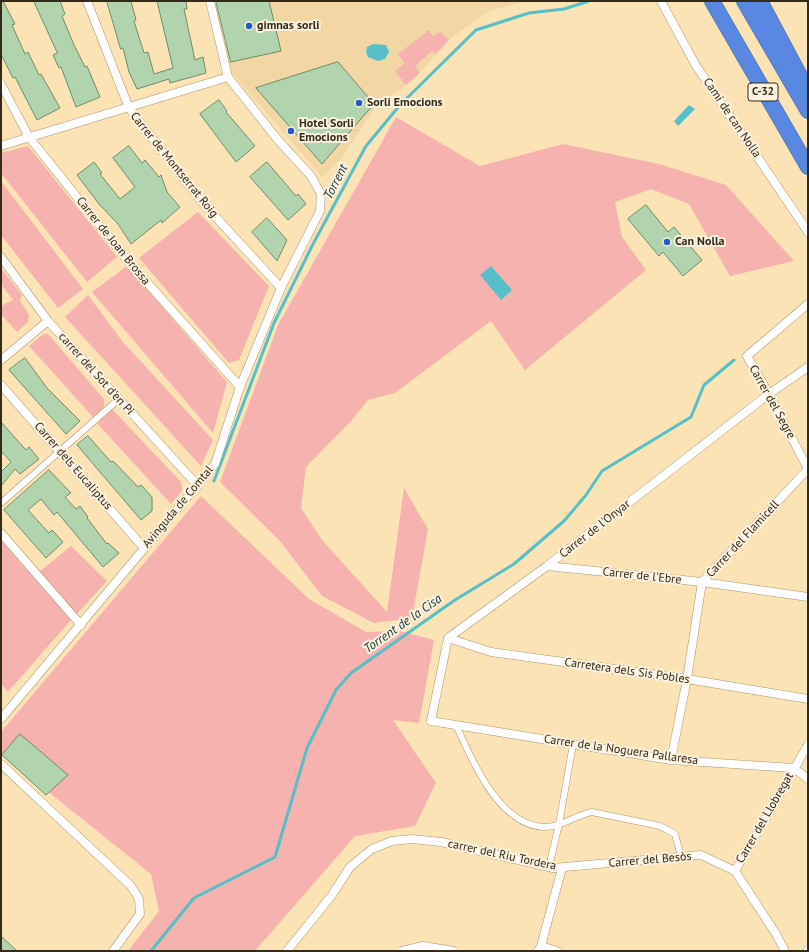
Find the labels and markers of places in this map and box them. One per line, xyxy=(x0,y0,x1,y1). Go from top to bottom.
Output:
place label: gimnas sorli xyxy=(257,19,319,33)
marker: gimnas sorli xyxy=(244,21,254,31)
place label: Sorli Emocions xyxy=(367,96,443,110)
marker: Sorli Emocions xyxy=(354,98,364,108)
place label: Hotel Sorli Emocions xyxy=(299,117,354,145)
marker: Hotel Sorli Emocions xyxy=(286,126,296,136)
place label: Can Nolla xyxy=(675,235,724,249)
marker: Can Nolla xyxy=(662,237,672,247)

